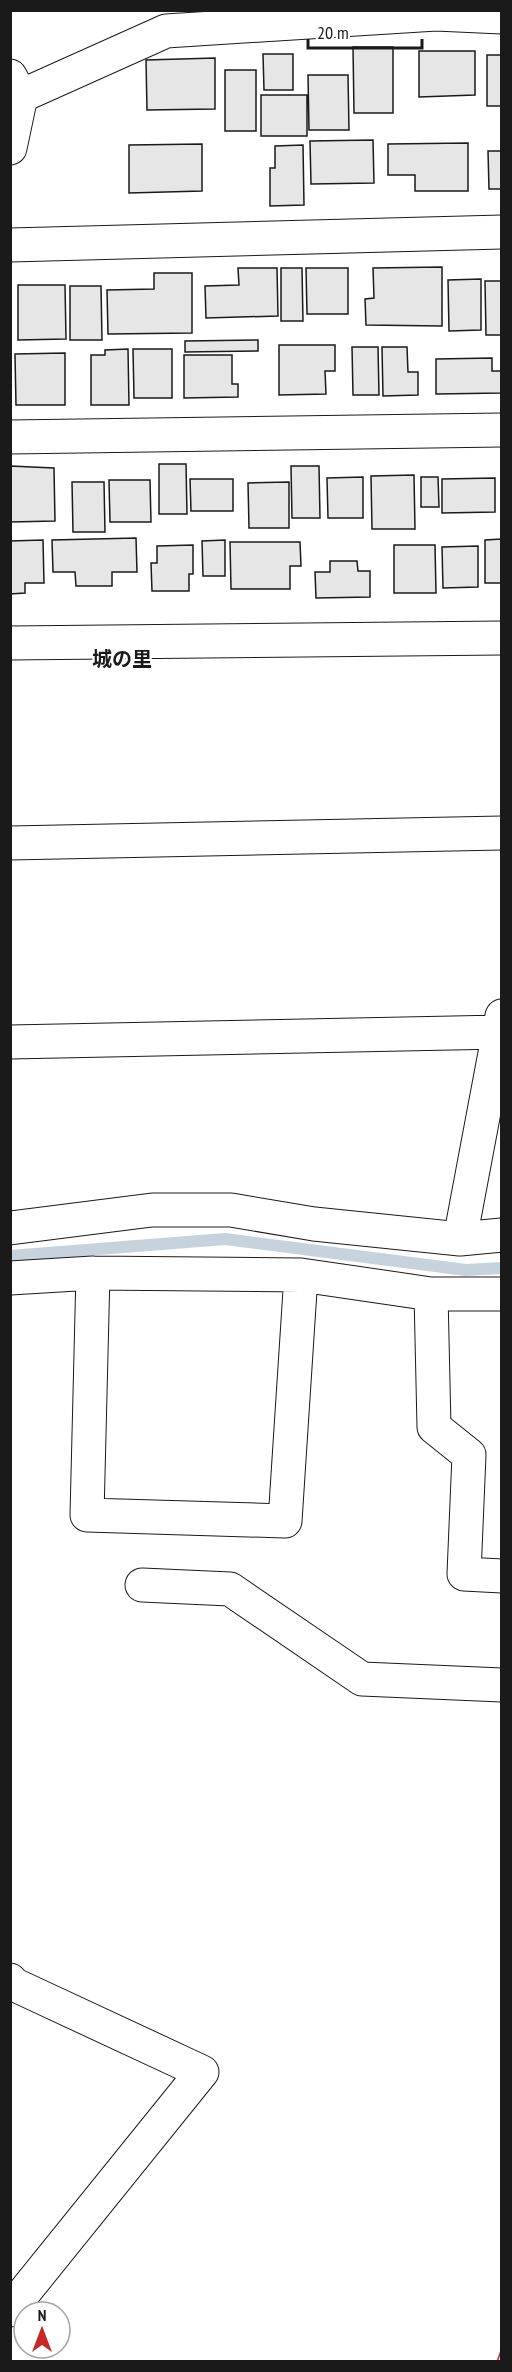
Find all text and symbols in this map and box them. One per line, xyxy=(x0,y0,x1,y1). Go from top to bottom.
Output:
scale bar xyxy=(308,12,422,50)
text: 20 m xyxy=(317,21,349,44)
district label: 城の里 xyxy=(92,646,152,672)
north arrow xyxy=(12,2300,72,2360)
text: N xyxy=(38,2305,46,2325)

